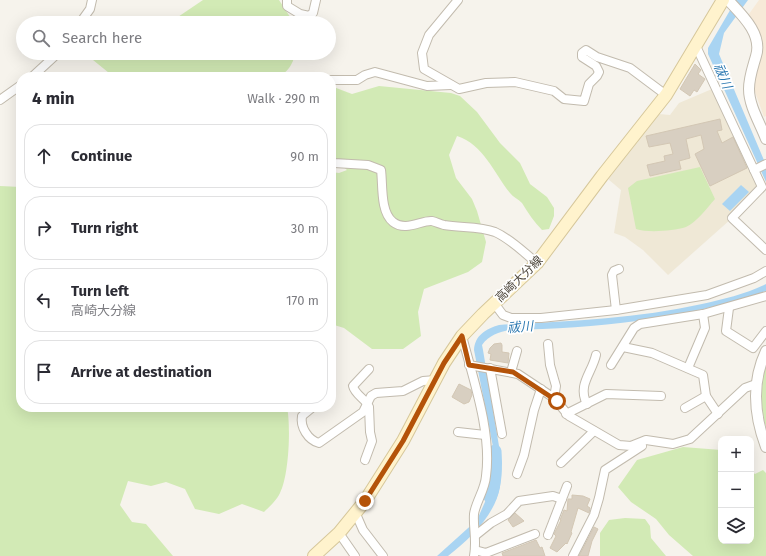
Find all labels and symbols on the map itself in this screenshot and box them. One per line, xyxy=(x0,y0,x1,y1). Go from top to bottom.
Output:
water label: 祓川 xyxy=(711,61,736,93)
street label: 高崎大分線 xyxy=(493,253,545,305)
water label: 祓川 xyxy=(506,318,536,336)
route start xyxy=(548,392,566,410)
route end xyxy=(356,492,374,510)

